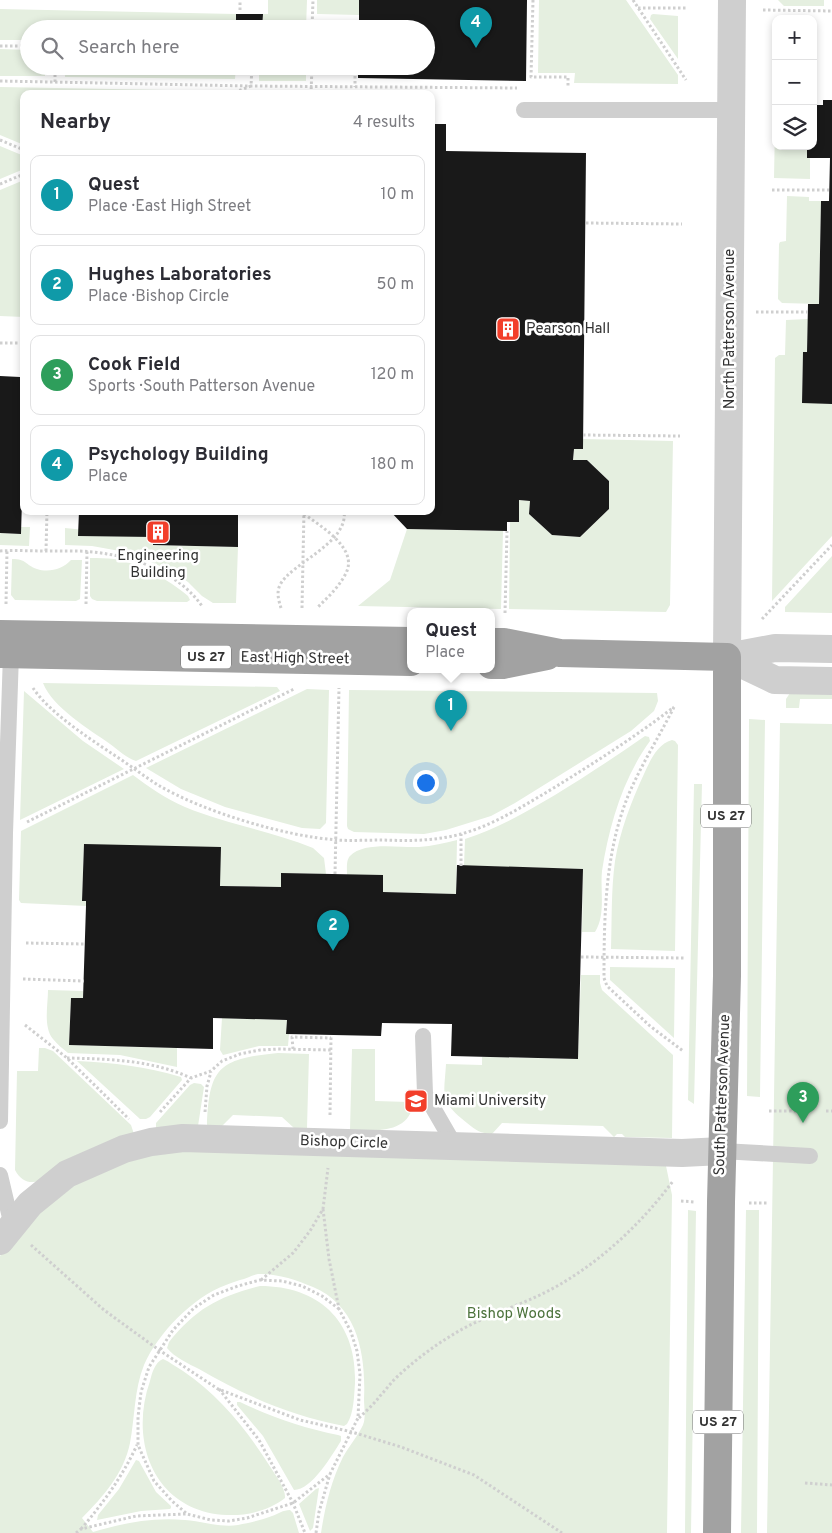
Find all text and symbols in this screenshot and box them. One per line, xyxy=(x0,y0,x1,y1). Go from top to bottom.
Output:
pin: 4 xyxy=(460,7,492,48)
map controls xyxy=(772,15,817,150)
button: + xyxy=(772,15,817,60)
search box xyxy=(20,20,435,75)
icon: search xyxy=(38,34,66,62)
text: Search here xyxy=(78,36,180,60)
button: − xyxy=(772,60,817,105)
button: layers xyxy=(772,105,817,150)
text: Nearby xyxy=(40,109,111,136)
text: 4 results xyxy=(353,113,415,133)
text: Quest xyxy=(88,173,140,197)
text: 1 xyxy=(54,185,60,205)
text: 10 m xyxy=(380,185,414,205)
text: Place · East High Street xyxy=(88,197,251,217)
street label: North Patterson Avenue xyxy=(721,249,740,409)
text: Hughes Laboratories xyxy=(88,263,272,287)
text: 2 xyxy=(52,275,62,295)
text: 50 m xyxy=(377,275,414,295)
text: Place · Bishop Circle xyxy=(88,287,229,307)
building icon: Pearson Hall xyxy=(495,316,521,342)
place label: Pearson Hall xyxy=(526,320,610,339)
text: Cook Field xyxy=(88,353,180,377)
text: 3 xyxy=(52,365,62,385)
text: 120 m xyxy=(371,365,414,385)
text: Sports · South Patterson Avenue xyxy=(88,377,315,397)
text: Psychology Building xyxy=(88,443,269,467)
text: 4 xyxy=(52,455,62,475)
text: 180 m xyxy=(371,455,414,475)
text: Place xyxy=(88,467,128,487)
building icon: Engineering Building xyxy=(145,519,171,545)
place label: Engineering Building xyxy=(117,547,199,583)
popup xyxy=(407,608,495,673)
text: Quest xyxy=(425,619,477,643)
text: Place xyxy=(425,643,465,663)
road number: US 27 xyxy=(181,646,231,669)
street label: East High Street xyxy=(240,649,350,669)
pin: 1 xyxy=(435,690,467,731)
your location xyxy=(413,770,439,796)
road number: US 27 xyxy=(701,804,751,828)
pin: 2 xyxy=(317,910,349,951)
street label: South Patterson Avenue xyxy=(711,1014,735,1176)
pin: 3 xyxy=(787,1082,819,1123)
school or university icon: Miami University xyxy=(403,1088,429,1114)
place label: Miami University xyxy=(434,1092,546,1111)
street label: Bishop Circle xyxy=(300,1132,388,1154)
park label: Bishop Woods xyxy=(467,1305,561,1324)
road number: US 27 xyxy=(693,1410,743,1434)

